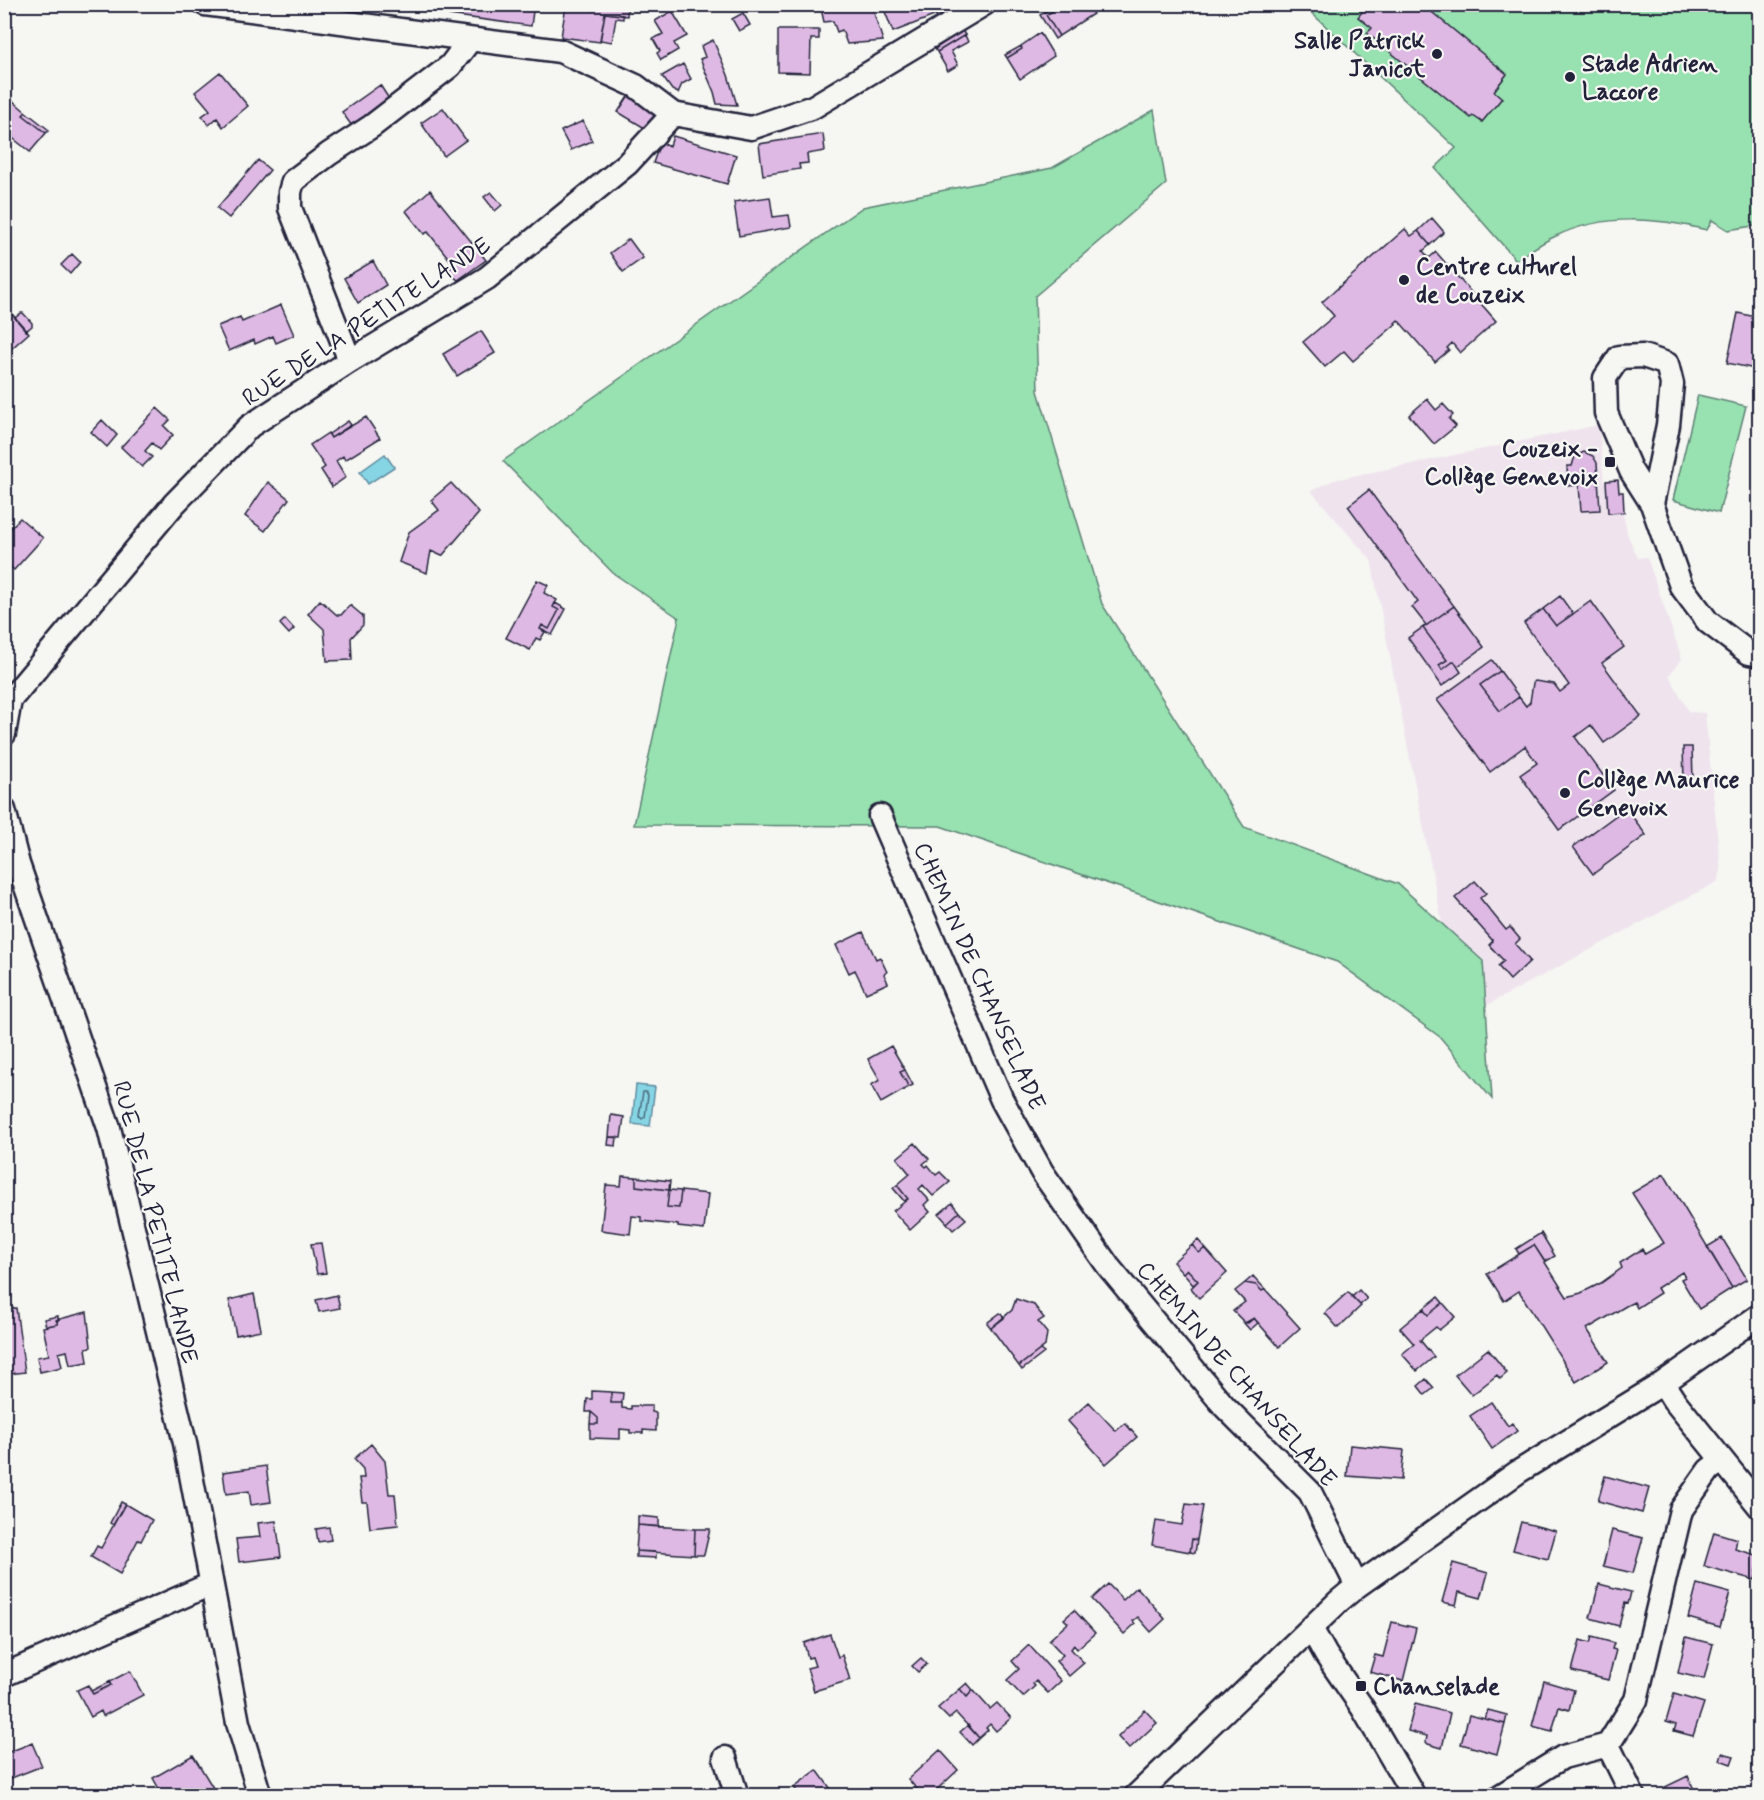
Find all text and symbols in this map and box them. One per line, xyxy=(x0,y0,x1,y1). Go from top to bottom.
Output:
place label: Salle Patrick Janicot xyxy=(1294,26,1426,85)
marker: Salle Patrick Janicot xyxy=(1430,47,1444,61)
place label: Stade Adrien Laccore xyxy=(1582,49,1718,108)
marker: Stade Adrien Laccore xyxy=(1563,70,1577,84)
street label: RUE DE LA PETITE LANDE xyxy=(237,230,497,414)
place label: Centre culturel de Couzeix xyxy=(1416,252,1577,311)
marker: Centre culturel de Couzeix xyxy=(1397,273,1411,287)
place label: Couzeix - Collège Genevoix xyxy=(1425,434,1598,494)
marker: Couzeix - Collège Genevoix xyxy=(1603,455,1617,469)
place label: Collège Maurice Genevoix xyxy=(1577,765,1740,824)
marker: Collège Maurice Genevoix xyxy=(1558,786,1572,800)
street label: CHEMIN DE CHANSELADE xyxy=(905,838,1052,1115)
street label: RUE DE LA PETITE LANDE xyxy=(104,1078,205,1367)
street label: CHEMIN DE CHANSELADE xyxy=(1129,1255,1343,1495)
place label: Chanselade xyxy=(1373,1672,1500,1703)
marker: Chanselade xyxy=(1354,1679,1368,1693)

